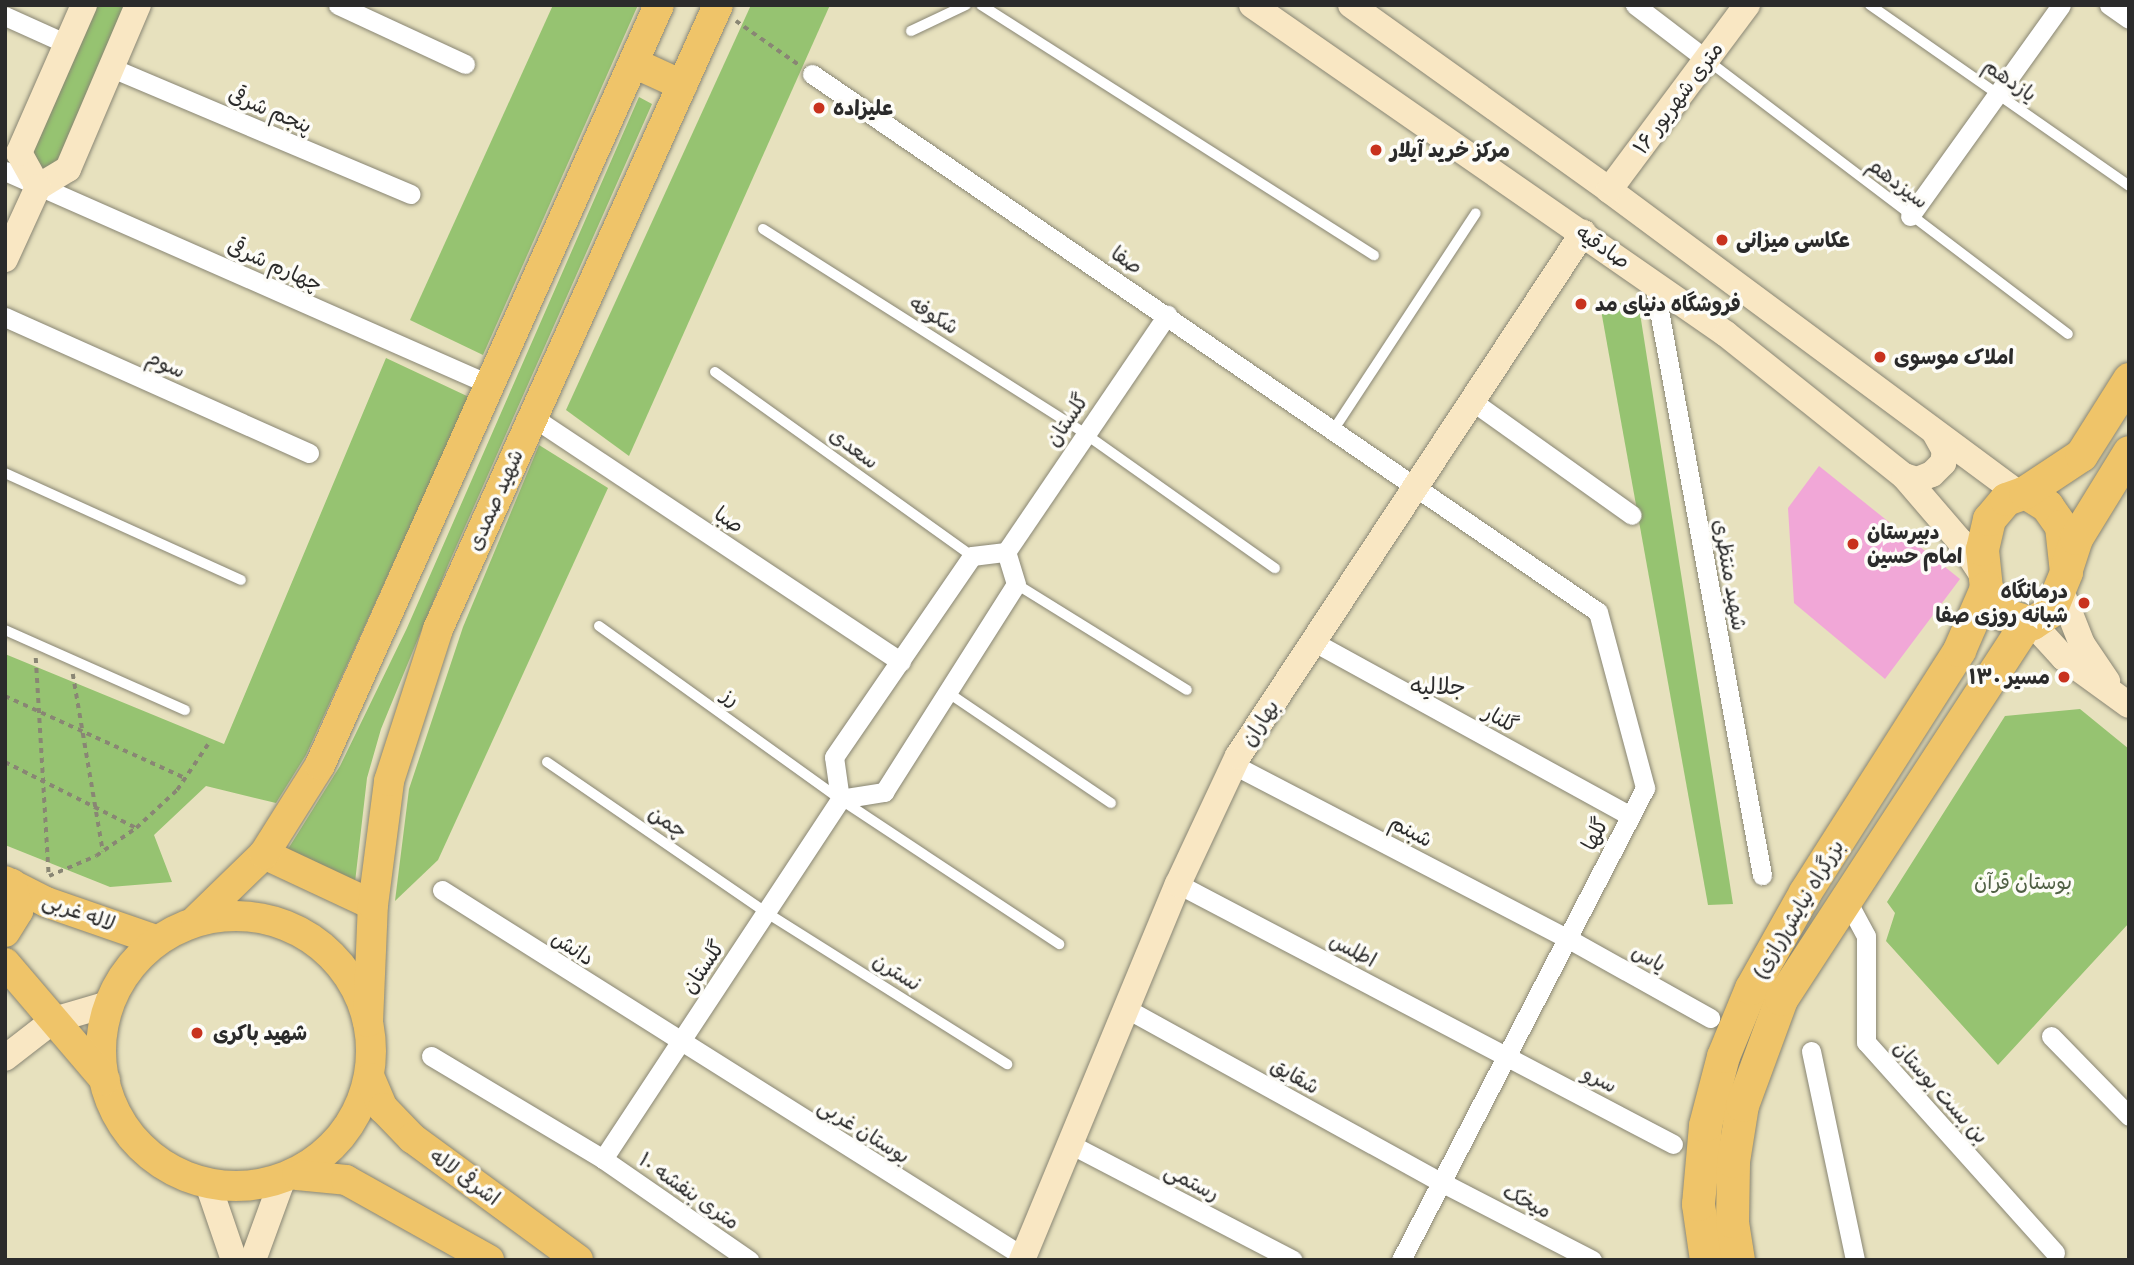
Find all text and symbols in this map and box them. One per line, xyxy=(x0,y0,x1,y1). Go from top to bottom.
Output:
street label: ۱۶ متری شهریور xyxy=(1628,37,1728,159)
street label: یازدهم xyxy=(1978,53,2042,107)
street label: پنجم شرقی xyxy=(224,81,316,139)
place label: علیزاده xyxy=(833,95,893,121)
marker: علیزاده xyxy=(811,100,827,116)
place label: مرکز خرید آیلار xyxy=(1390,137,1510,163)
marker: مرکز خرید آیلار xyxy=(1368,142,1384,158)
street label: سیزدهم xyxy=(1863,152,1933,214)
street label: صادقیه xyxy=(1571,219,1635,275)
place label: عکاسی میزانی xyxy=(1736,227,1850,253)
marker: عکاسی میزانی xyxy=(1714,232,1730,248)
street label: چهارم شرقی xyxy=(224,233,326,297)
street label: صفا xyxy=(1106,240,1148,280)
street label: شکوفه xyxy=(905,290,963,340)
place label: فروشگاه دنیای مد xyxy=(1595,291,1741,317)
marker: فروشگاه دنیای مد xyxy=(1573,296,1589,312)
street label: سوم xyxy=(143,344,189,384)
place label: املاک موسوی xyxy=(1894,344,2014,370)
marker: املاک موسوی xyxy=(1872,349,1888,365)
street label: گلستان xyxy=(1040,389,1094,451)
street label: سعدی xyxy=(824,422,884,474)
street label: شهید صمدی xyxy=(461,445,529,555)
street label: صبا xyxy=(710,501,748,539)
street label: شهید منتظری xyxy=(1708,517,1752,633)
place label: دبیرستان امام حسین xyxy=(1867,519,1962,569)
marker: دبیرستان امام حسین xyxy=(1845,536,1861,552)
place label: درمانگاه شبانه روزی صفا xyxy=(1936,578,2068,628)
marker: درمانگاه شبانه روزی صفا xyxy=(2074,593,2094,613)
place label: مسیر ۱۳۰ xyxy=(1969,664,2050,690)
marker: مسیر ۱۳۰ xyxy=(2056,669,2072,685)
district label: جلالیه xyxy=(1410,672,1466,700)
street label: رز xyxy=(717,682,745,712)
street label: بهاران xyxy=(1236,695,1284,751)
street label: گلنار xyxy=(1479,699,1523,739)
street label: چمن xyxy=(644,800,692,844)
street label: شبنم xyxy=(1385,809,1437,853)
street label: گلها xyxy=(1576,813,1614,855)
street label: بزرگراه نیایش(رازی) xyxy=(1747,835,1849,983)
park label: بوستان قرآن xyxy=(1974,869,2072,895)
street label: لاله غربی xyxy=(39,887,119,937)
street label: دانش xyxy=(547,925,599,971)
street label: اطلس xyxy=(1325,927,1381,973)
street label: گلستان xyxy=(676,936,730,998)
street label: یاس xyxy=(1627,938,1671,978)
street label: نسترن xyxy=(868,947,926,997)
place label: شهید باکری xyxy=(213,1020,307,1046)
marker: شهید باکری xyxy=(187,1023,207,1043)
street label: بن بست بوستان xyxy=(1888,1035,1994,1149)
street label: شقایق xyxy=(1266,1052,1324,1100)
street label: سرو xyxy=(1579,1060,1621,1098)
street label: بوستان غربی xyxy=(814,1093,914,1169)
street label: اشرفی لاله xyxy=(425,1143,505,1211)
street label: ۱۰ متری بنفشه xyxy=(634,1147,744,1235)
street label: رستمی xyxy=(1160,1158,1224,1206)
street label: میخک xyxy=(1499,1178,1555,1224)

